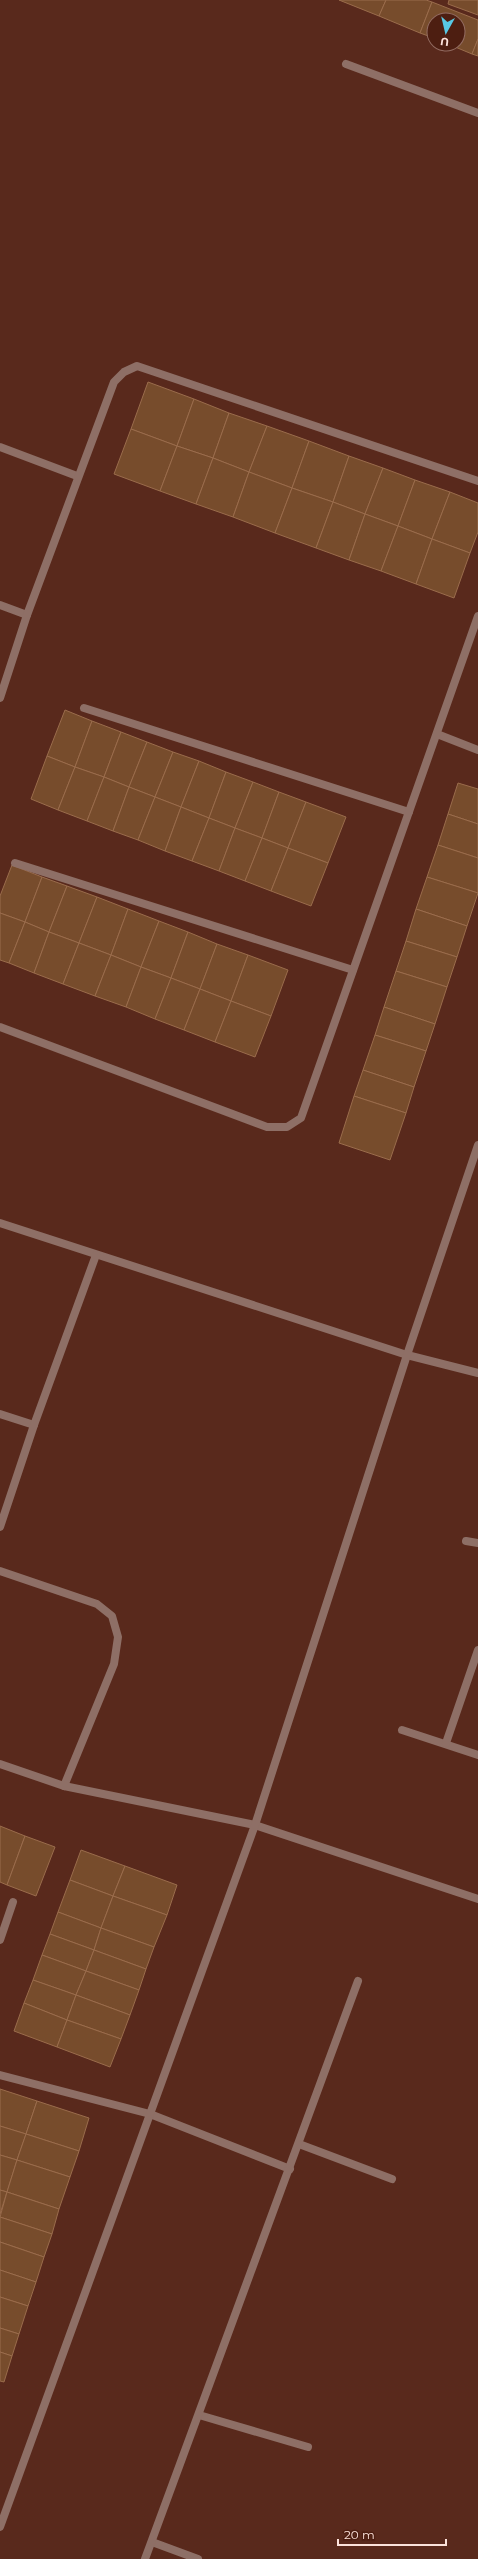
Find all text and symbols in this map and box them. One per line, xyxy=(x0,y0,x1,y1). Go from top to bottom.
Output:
north arrow xyxy=(426,12,466,52)
text: U xyxy=(439,34,450,49)
scale bar xyxy=(338,2521,446,2547)
text: 20 m xyxy=(344,2527,375,2542)

